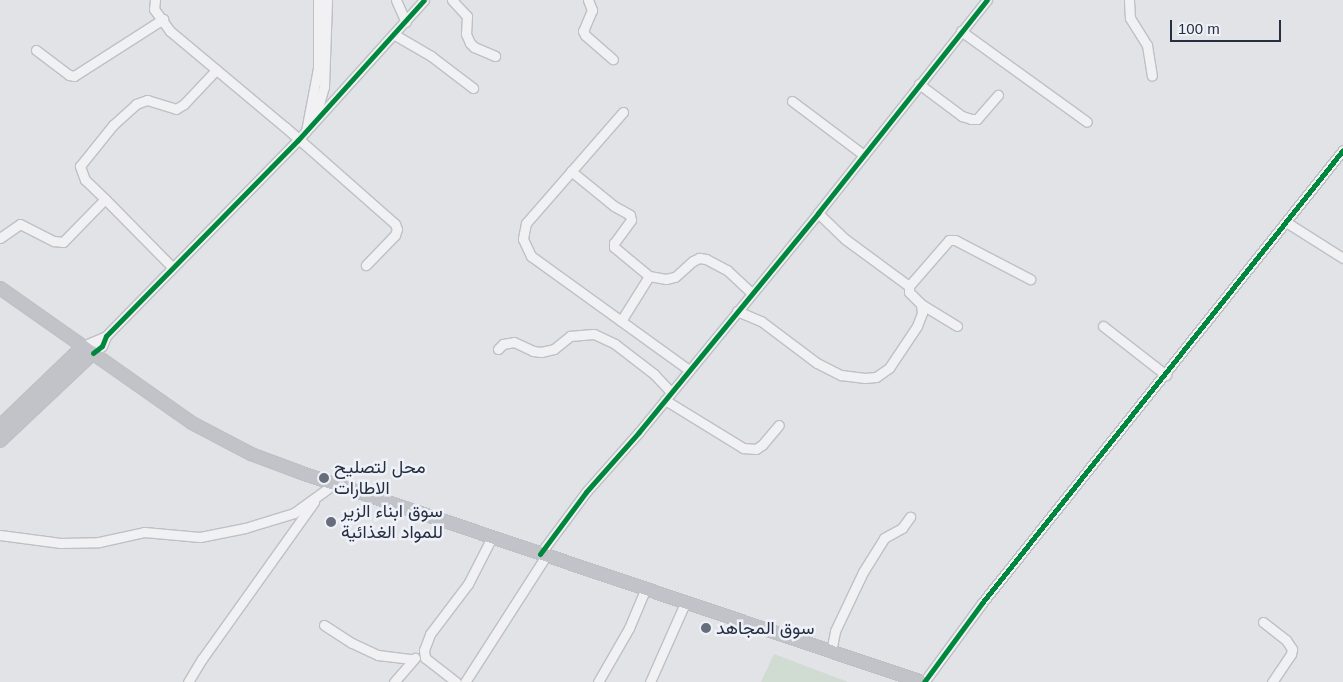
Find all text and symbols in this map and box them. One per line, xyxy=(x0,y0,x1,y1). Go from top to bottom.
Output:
scale bar xyxy=(1173,10,1284,42)
text: 100 m xyxy=(1178,20,1220,37)
place label: محل لتصليح الاطارات xyxy=(334,457,426,499)
marker: محل لتصليح الاطارات xyxy=(318,472,330,484)
place label: سوق ابناء الزير للمواد الغذائية xyxy=(341,501,443,544)
marker: سوق ابناء الزير للمواد الغذائية xyxy=(325,516,337,528)
place label: سوق المجاهد xyxy=(716,617,814,639)
marker: سوق المجاهد xyxy=(700,622,712,634)

